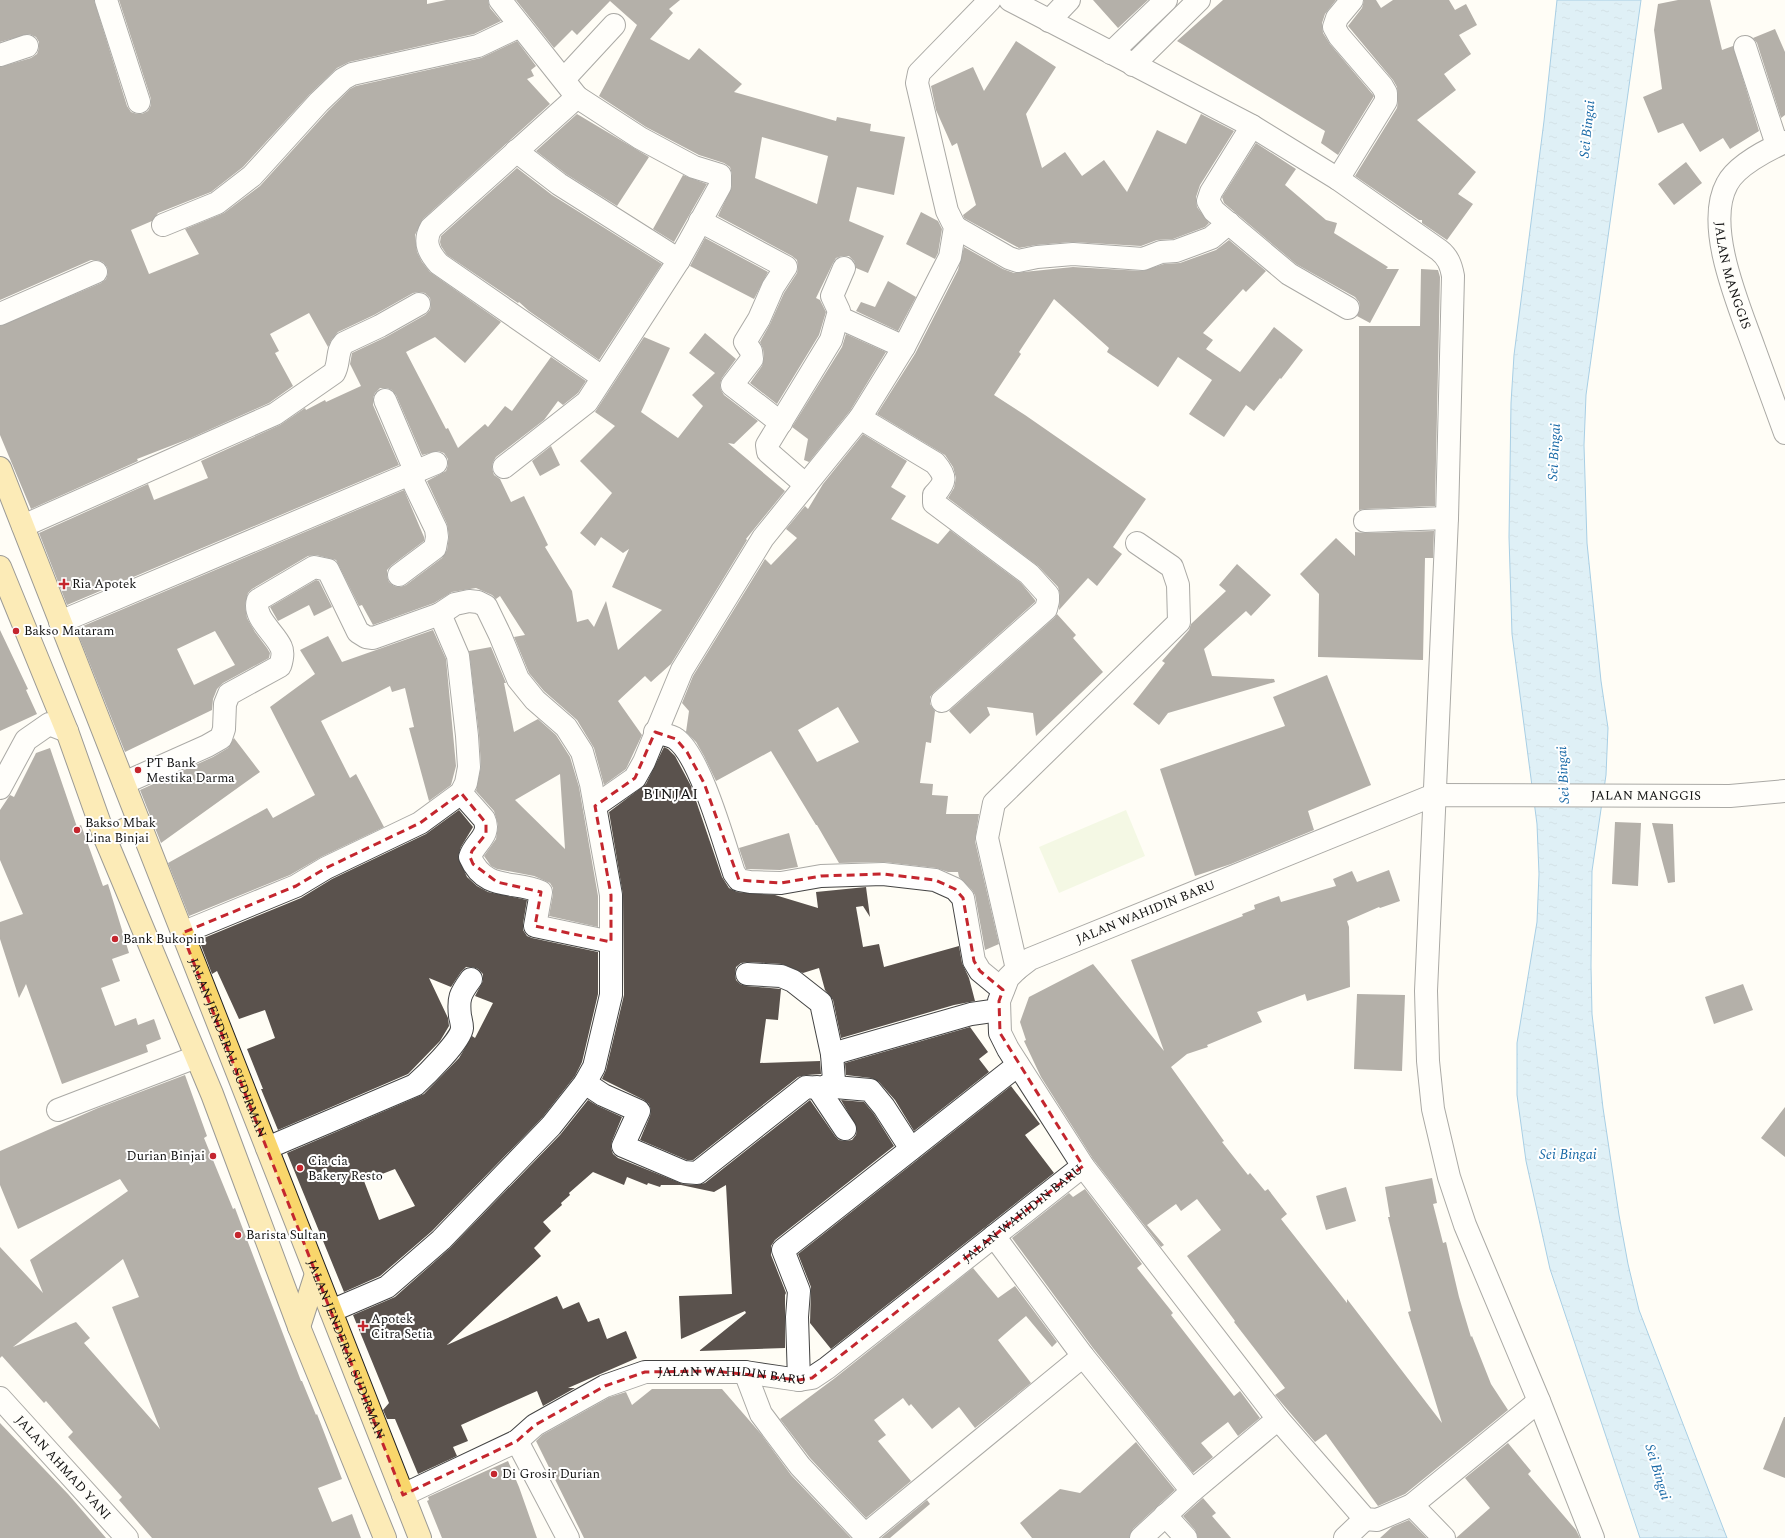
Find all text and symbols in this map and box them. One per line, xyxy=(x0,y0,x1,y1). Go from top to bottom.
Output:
water label: Sei Bingai xyxy=(1574,99,1600,159)
street label: JALAN MANGGIS xyxy=(1709,222,1756,332)
water label: Sei Bingai xyxy=(1542,423,1566,481)
place label: Ria Apotek xyxy=(72,574,137,594)
marker: Ria Apotek xyxy=(59,579,69,589)
place label: Bakso Mataram xyxy=(24,621,114,641)
marker: Bakso Mataram xyxy=(11,626,21,636)
water label: Sei Bingai xyxy=(1551,746,1575,804)
place label: PT Bank Mestika Darma xyxy=(146,753,235,788)
marker: PT Bank Mestika Darma xyxy=(133,765,143,775)
district label: BINJAI xyxy=(643,783,699,806)
street label: JALAN MANGGIS xyxy=(1591,786,1701,806)
place label: Bakso Mbak Lina Binjai xyxy=(85,813,156,848)
marker: Bakso Mbak Lina Binjai xyxy=(72,825,82,835)
street label: JALAN WAHIDIN BARU xyxy=(1073,875,1219,949)
place label: Bank Bukopin xyxy=(123,929,205,949)
marker: Bank Bukopin xyxy=(110,934,120,944)
street label: JALAN JENDERAL SUDIRMAN xyxy=(183,955,272,1141)
water label: Sei Bingai xyxy=(1539,1144,1597,1165)
place label: Durian Binjai xyxy=(127,1146,205,1166)
marker: Durian Binjai xyxy=(208,1151,218,1161)
place label: Cia cia Bakery Resto xyxy=(308,1151,383,1186)
street label: JALAN WAHIDIN BARU xyxy=(958,1159,1088,1267)
marker: Cia cia Bakery Resto xyxy=(295,1163,305,1173)
place label: Barista Sultan xyxy=(246,1225,327,1245)
marker: Barista Sultan xyxy=(233,1230,243,1240)
street label: JALAN JENDERAL SUDIRMAN xyxy=(302,1257,390,1442)
place label: Apotek Citra Setia xyxy=(371,1309,433,1344)
marker: Apotek Citra Setia xyxy=(358,1321,368,1331)
street label: JALAN WAHIDIN BARU xyxy=(658,1362,808,1390)
street label: JALAN AHMAD YANI xyxy=(10,1411,116,1524)
water label: Sei Bingai xyxy=(1640,1441,1676,1503)
place label: Di Grosir Durian xyxy=(502,1464,601,1484)
marker: Di Grosir Durian xyxy=(489,1469,499,1479)

